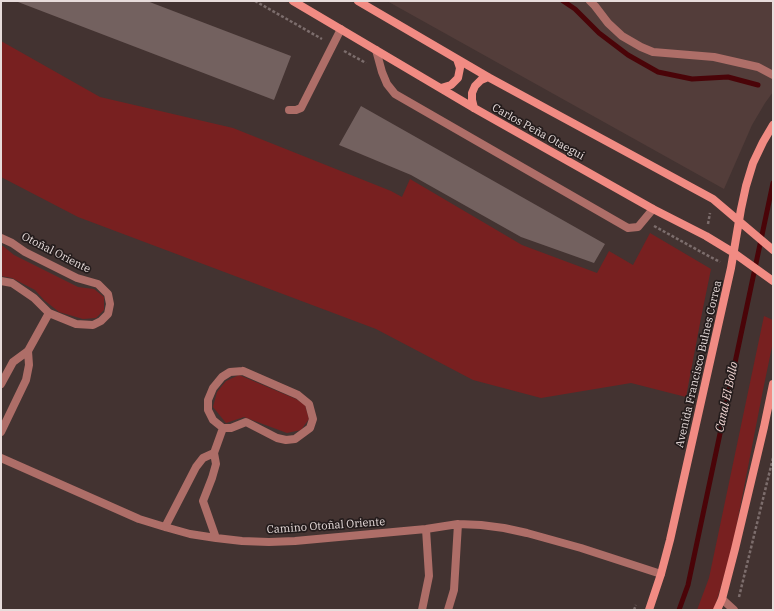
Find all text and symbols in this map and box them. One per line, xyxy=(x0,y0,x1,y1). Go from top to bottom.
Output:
street label: Carlos Peña Otaegui xyxy=(490,101,586,163)
street label: Otoñal Oriente xyxy=(19,230,93,276)
street label: Avenida Francisco Bulnes Correa xyxy=(673,279,725,449)
water label: Canal El Bollo xyxy=(712,360,742,434)
street label: Camino Otoñal Oriente xyxy=(266,515,386,537)

